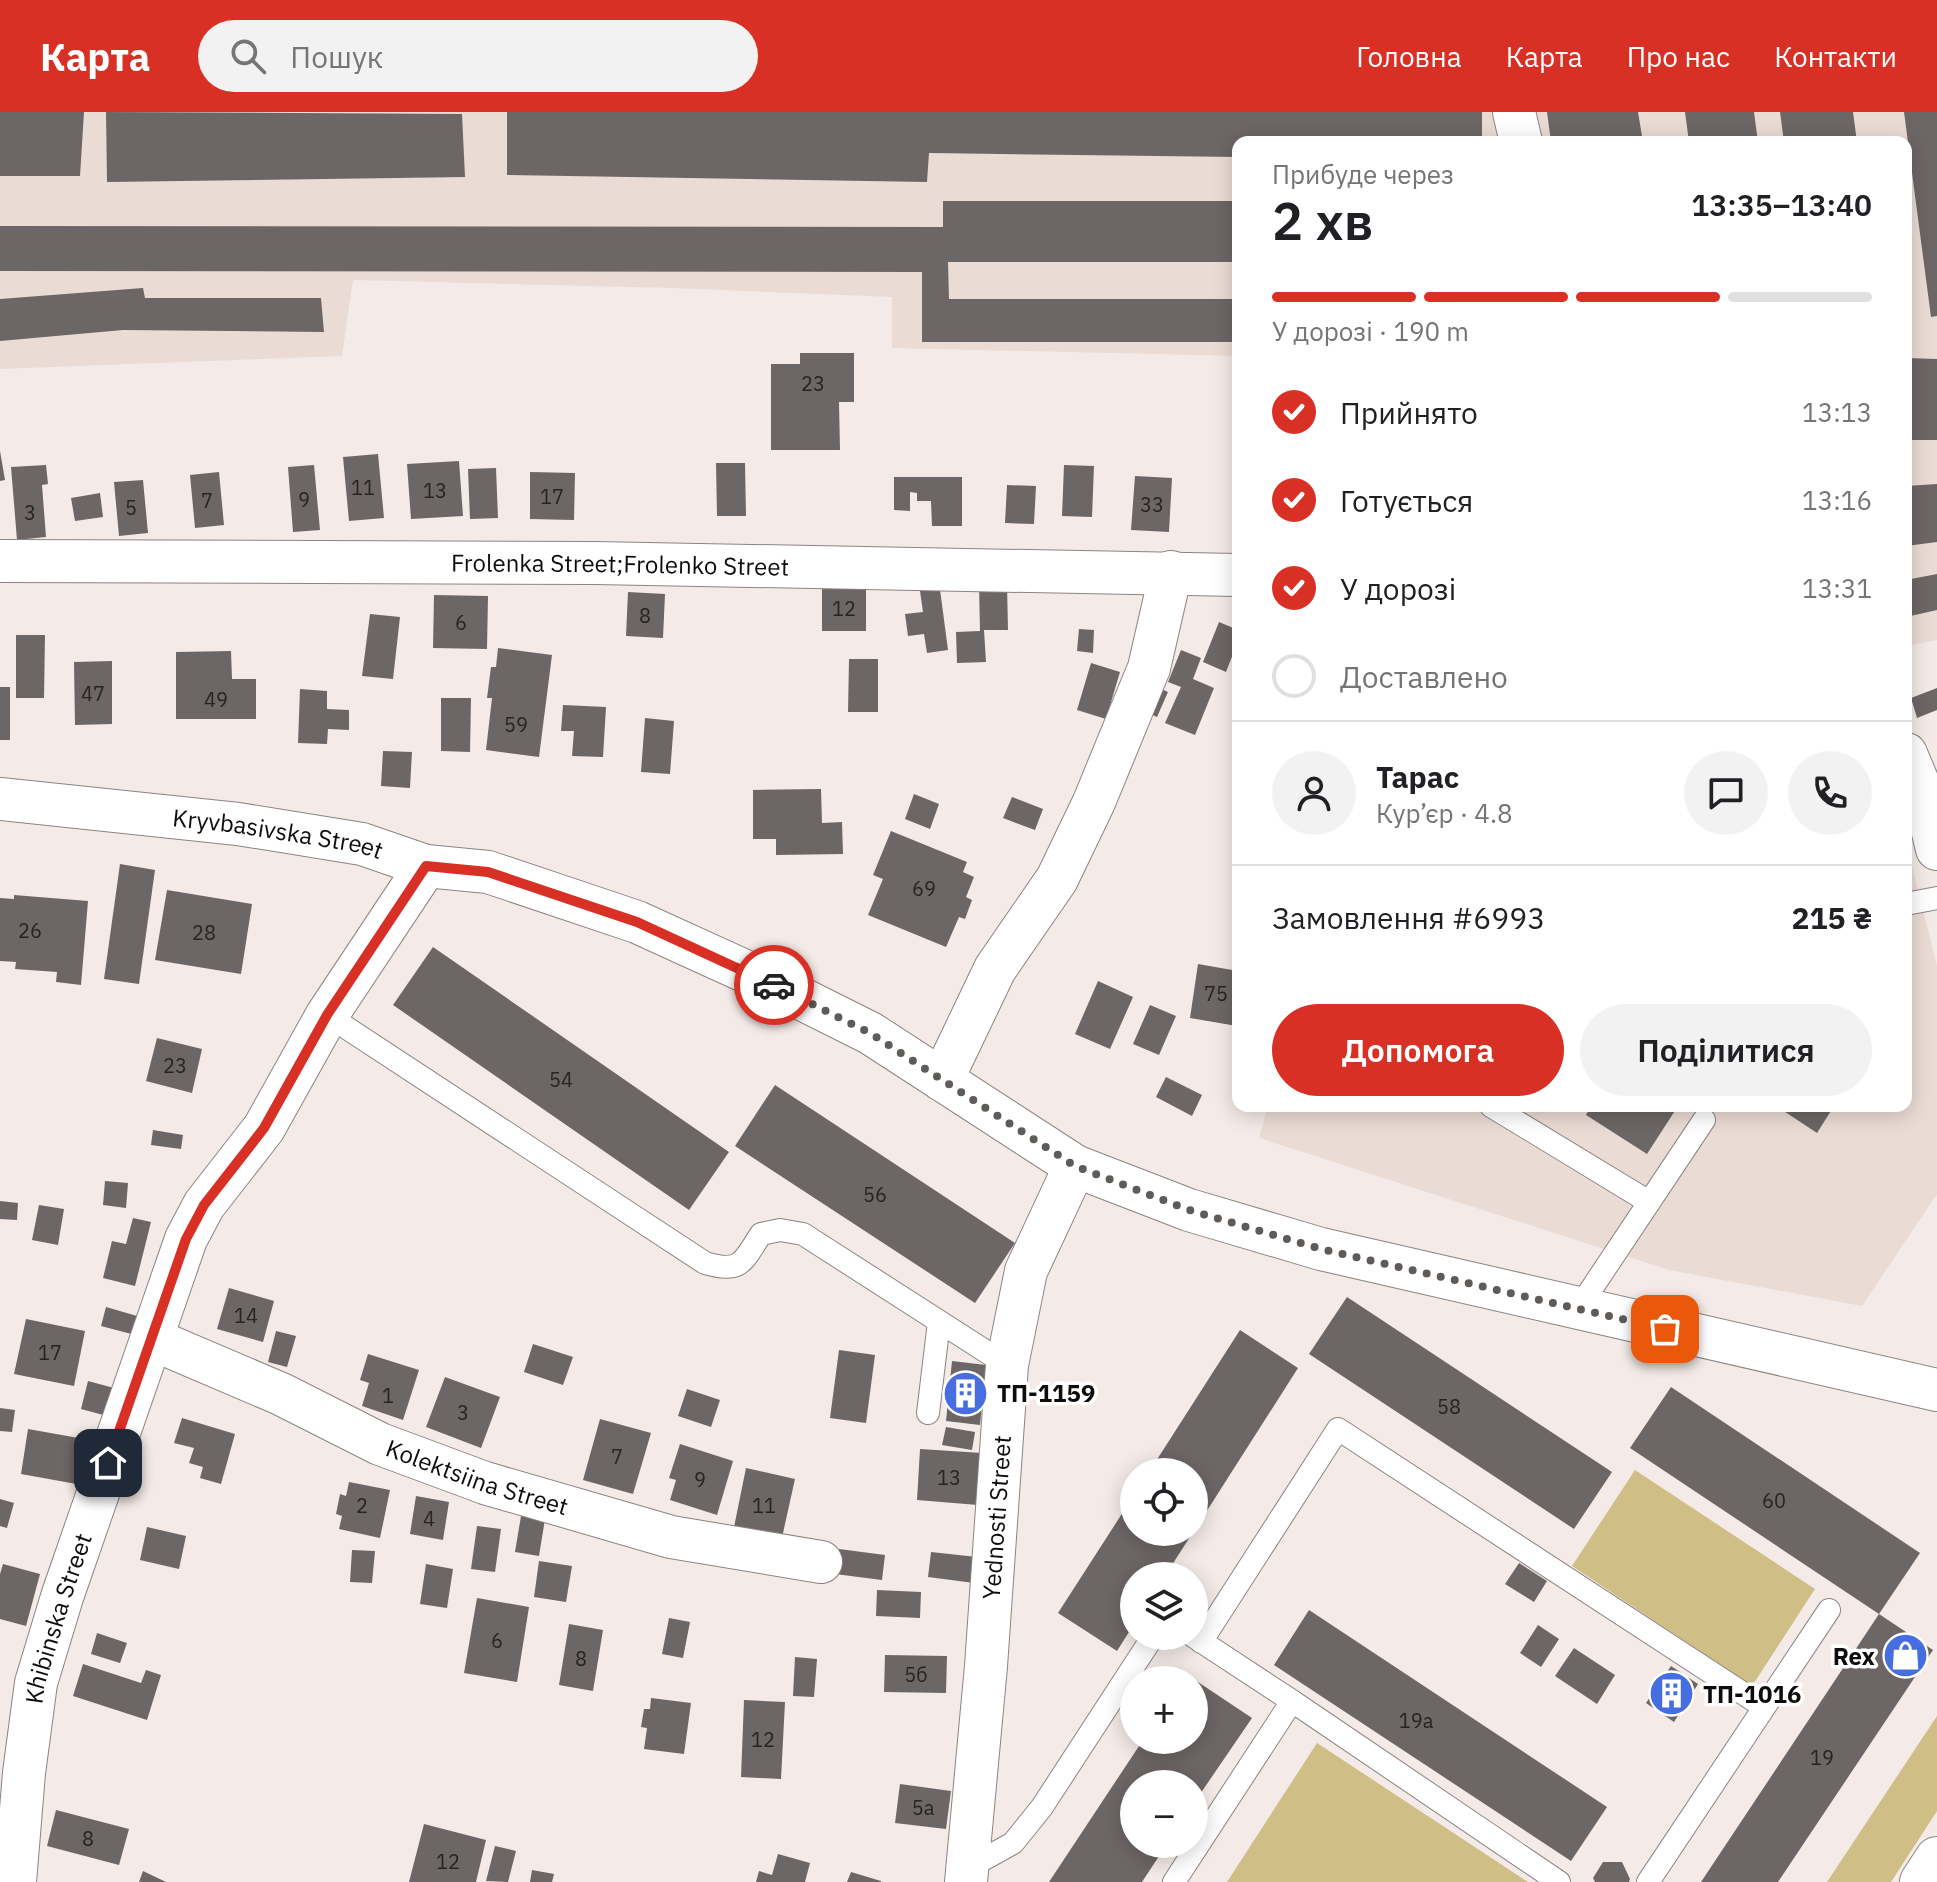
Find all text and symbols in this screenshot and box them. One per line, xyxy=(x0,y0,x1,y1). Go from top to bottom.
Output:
search box xyxy=(198,20,758,92)
text: Карта xyxy=(40,32,150,81)
icon: search xyxy=(226,34,270,78)
text: Пошук xyxy=(290,37,383,76)
text: Головна xyxy=(1356,38,1462,75)
text: Карта xyxy=(1506,38,1583,75)
text: Про нас xyxy=(1627,38,1730,75)
text: Контакти xyxy=(1774,38,1897,75)
text: Прибуде через xyxy=(1272,157,1454,191)
text: 13:35–13:40 xyxy=(1691,185,1872,224)
text: 2 хв xyxy=(1272,187,1373,254)
text: У дорозі · 190 m xyxy=(1272,314,1469,348)
house number: 23 xyxy=(801,370,825,397)
icon: check xyxy=(1272,390,1316,434)
text: Прийнято xyxy=(1340,393,1478,432)
text: 13:13 xyxy=(1802,395,1872,429)
house number: 11 xyxy=(351,474,375,501)
house number: 13 xyxy=(423,477,447,504)
icon: check xyxy=(1272,478,1316,522)
text: Готується xyxy=(1340,481,1473,520)
house number: 17 xyxy=(540,483,564,510)
text: 13:16 xyxy=(1802,483,1872,517)
house number: 9 xyxy=(298,486,310,513)
house number: 7 xyxy=(201,487,213,514)
house number: 33 xyxy=(1140,491,1164,518)
house number: 5 xyxy=(125,494,137,521)
house number: 3 xyxy=(24,499,36,526)
street label: Frolenka Street;Frolenko Street xyxy=(451,547,789,583)
icon: check xyxy=(1272,566,1316,610)
text: У дорозі xyxy=(1340,569,1456,608)
text: 13:31 xyxy=(1802,571,1872,605)
house number: 12 xyxy=(832,595,856,622)
house number: 8 xyxy=(639,602,651,629)
house number: 6 xyxy=(455,609,467,636)
text: Доставлено xyxy=(1340,657,1508,696)
house number: 47 xyxy=(81,680,105,707)
house number: 49 xyxy=(204,686,228,713)
house number: 59 xyxy=(504,711,528,738)
button: person xyxy=(1272,751,1356,835)
button: chat xyxy=(1684,751,1768,835)
button: phone xyxy=(1788,751,1872,835)
text: Тарас xyxy=(1376,757,1459,796)
text: Кур’єр · 4.8 xyxy=(1376,796,1513,830)
street label: Kryvbasivska Street xyxy=(171,801,387,866)
house number: 69 xyxy=(912,875,936,902)
text: Замовлення #6993 xyxy=(1272,898,1545,937)
text: 215 ₴ xyxy=(1792,898,1872,937)
house number: 26 xyxy=(18,917,42,944)
house number: 28 xyxy=(192,919,216,946)
courier xyxy=(734,945,814,1025)
icon: car xyxy=(752,963,796,1007)
house number: 75 xyxy=(1204,980,1228,1007)
button: Допомога xyxy=(1272,1004,1564,1096)
button: Поділитися xyxy=(1580,1004,1872,1096)
house number: 23 xyxy=(163,1052,187,1079)
house number: 54 xyxy=(549,1066,573,1093)
house number: 56 xyxy=(863,1181,887,1208)
pin xyxy=(1631,1295,1699,1363)
house number: 14 xyxy=(234,1302,258,1329)
icon: bag xyxy=(1643,1307,1687,1351)
house number: 17 xyxy=(38,1339,62,1366)
building icon: ТП-1159 xyxy=(942,1369,990,1417)
place label: ТП-1159 xyxy=(997,1377,1095,1409)
house number: 1 xyxy=(382,1382,394,1409)
house number: 58 xyxy=(1437,1393,1461,1420)
house number: 3 xyxy=(457,1399,469,1426)
pin xyxy=(74,1429,142,1497)
street label: Kolektsiina Street xyxy=(382,1432,572,1522)
street label: Yednosti Street xyxy=(975,1434,1018,1601)
icon: home xyxy=(86,1441,130,1485)
house number: 7 xyxy=(611,1443,623,1470)
map controls xyxy=(1120,1458,1208,1858)
button: locate xyxy=(1120,1458,1208,1546)
house number: 13 xyxy=(937,1464,961,1491)
house number: 9 xyxy=(694,1466,706,1493)
house number: 60 xyxy=(1762,1487,1786,1514)
house number: 2 xyxy=(356,1492,368,1519)
house number: 11 xyxy=(752,1492,776,1519)
house number: 4 xyxy=(423,1505,435,1532)
street label: Khibinska Street xyxy=(17,1529,99,1706)
button: layers xyxy=(1120,1562,1208,1650)
house number: 6 xyxy=(491,1627,503,1654)
shop icon: Rex xyxy=(1882,1632,1930,1680)
place label: Rex xyxy=(1833,1640,1876,1672)
house number: 8 xyxy=(575,1645,587,1672)
house number: 5б xyxy=(904,1661,928,1688)
button: + xyxy=(1120,1666,1208,1754)
building icon: ТП-1016 xyxy=(1648,1670,1696,1718)
place label: ТП-1016 xyxy=(1703,1678,1801,1710)
house number: 19а xyxy=(1399,1707,1434,1734)
house number: 12 xyxy=(751,1726,775,1753)
house number: 19 xyxy=(1810,1744,1834,1771)
button: − xyxy=(1120,1770,1208,1858)
house number: 5а xyxy=(912,1794,935,1821)
house number: 8 xyxy=(82,1825,94,1852)
house number: 12 xyxy=(436,1848,460,1875)

